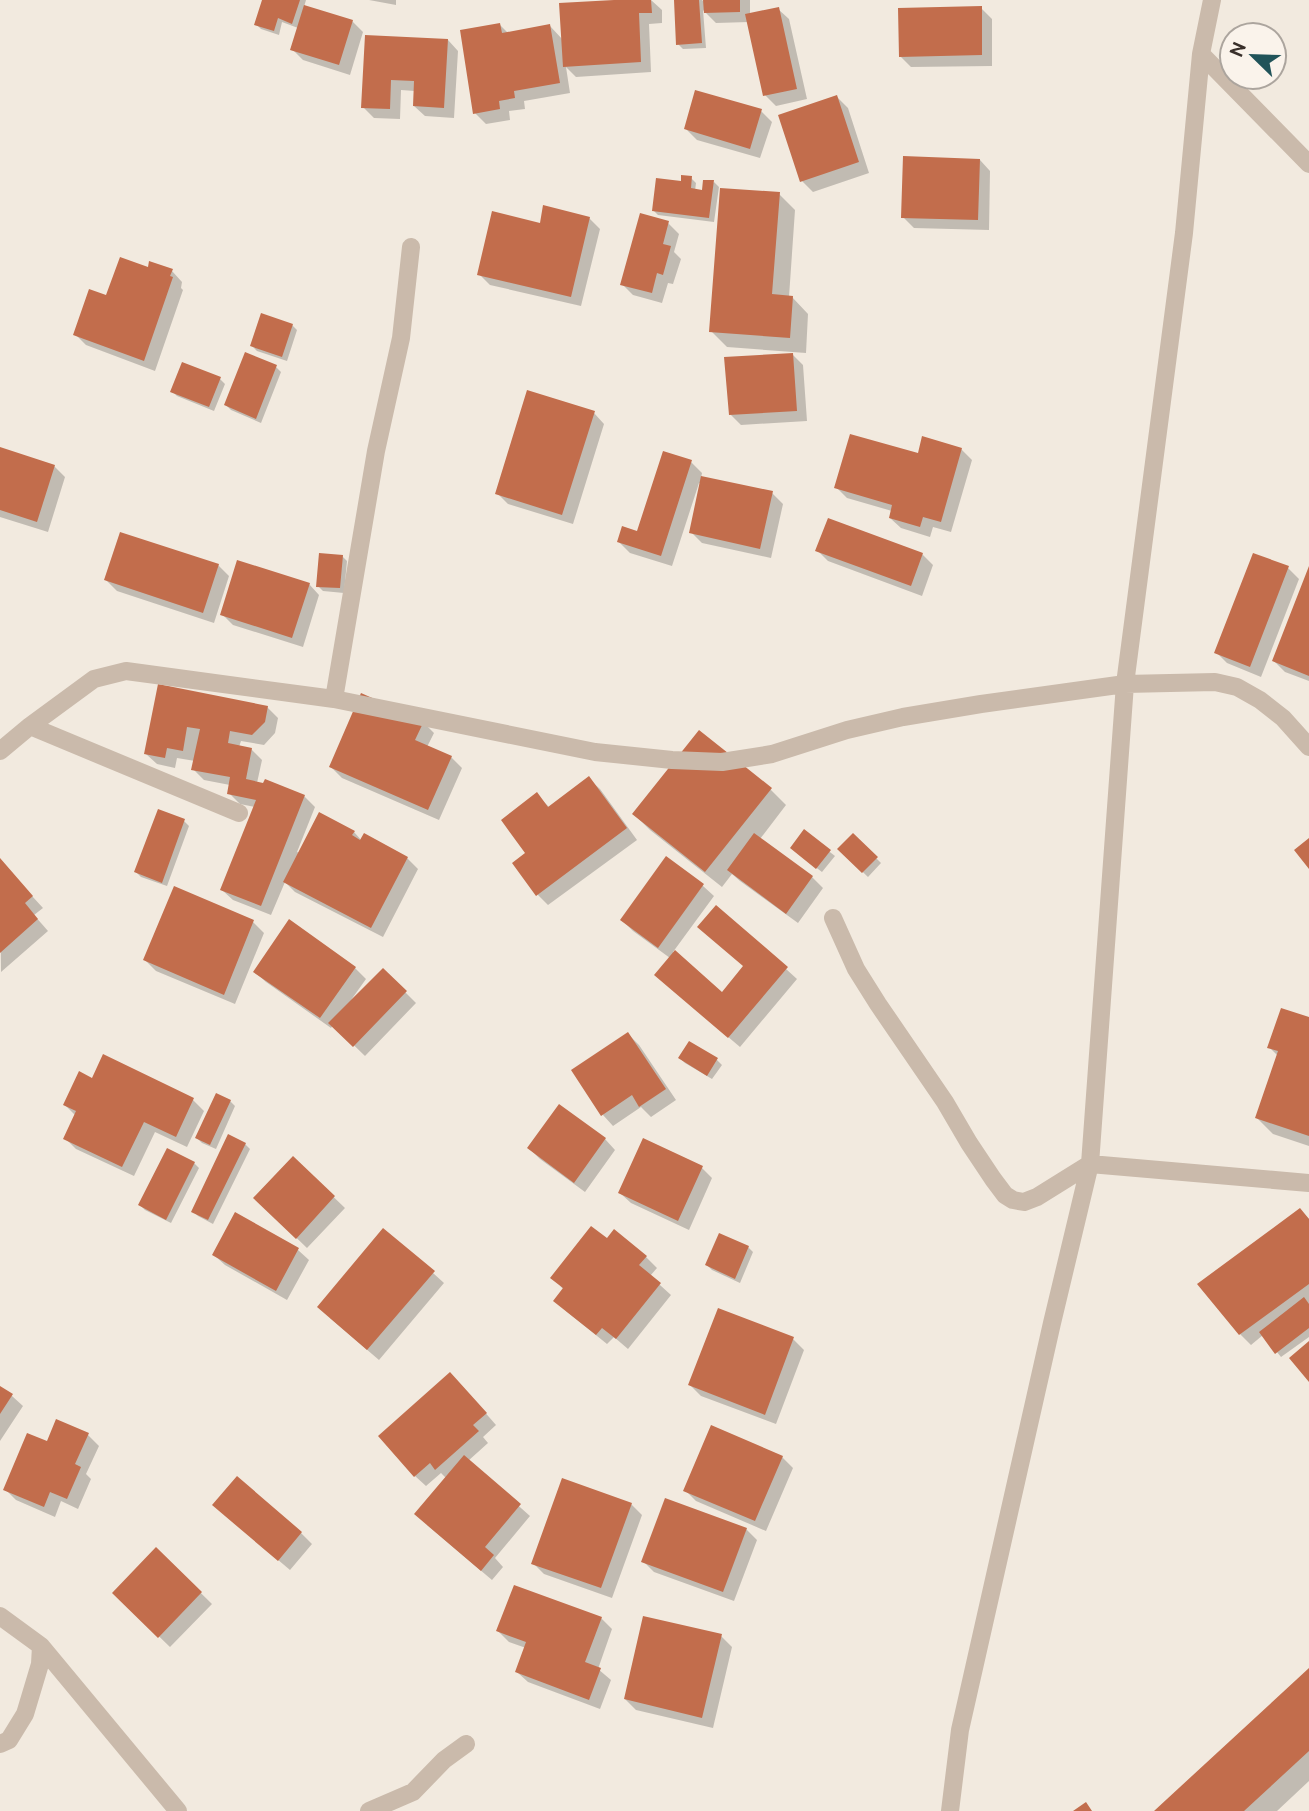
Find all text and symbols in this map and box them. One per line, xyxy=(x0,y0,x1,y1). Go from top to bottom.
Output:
north arrow xyxy=(1218,21,1288,91)
text: N xyxy=(1224,39,1250,60)

